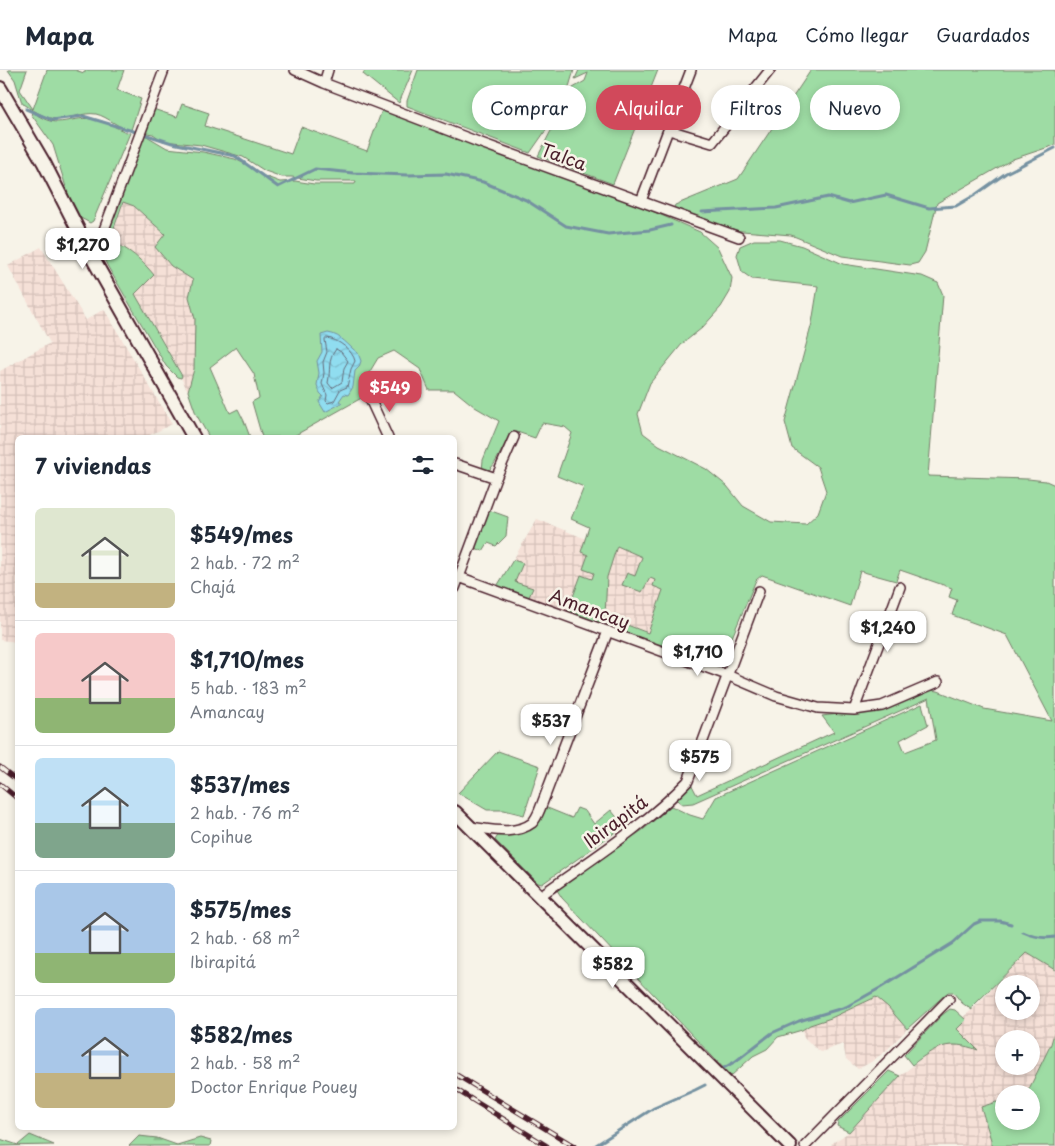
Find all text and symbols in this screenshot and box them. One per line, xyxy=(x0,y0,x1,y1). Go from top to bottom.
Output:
text: Mapa xyxy=(25,17,94,53)
text: Mapa xyxy=(728,21,777,48)
text: Cómo llegar xyxy=(805,21,908,48)
text: Guardados xyxy=(936,21,1030,48)
chip: Comprar xyxy=(472,85,586,130)
chip: Alquilar xyxy=(596,85,701,130)
chip: Filtros xyxy=(711,85,800,130)
chip: Nuevo xyxy=(810,85,900,130)
street label: Talca xyxy=(537,135,592,177)
pin: $1,270 xyxy=(42,228,124,270)
text: $1,270 xyxy=(56,232,110,256)
pin: $549 xyxy=(360,370,420,413)
text: $549 xyxy=(369,375,411,399)
text: 7 viviendas xyxy=(35,449,151,481)
icon: filters xyxy=(409,451,437,479)
text: $549/mes xyxy=(190,518,293,550)
icon: home xyxy=(75,528,135,588)
text: 2 hab. · 72 m² xyxy=(190,550,300,574)
text: Chajá xyxy=(190,574,235,598)
street label: Amancay xyxy=(546,581,634,635)
pin: $1,240 xyxy=(847,610,929,653)
text: $1,240 xyxy=(860,615,916,639)
pin: $1,710 xyxy=(657,634,739,677)
text: $1,710 xyxy=(673,639,723,663)
text: $1,710/mes xyxy=(190,643,304,675)
icon: home xyxy=(75,653,135,713)
text: 5 hab. · 183 m² xyxy=(190,675,307,699)
text: Amancay xyxy=(190,699,265,723)
pin: $537 xyxy=(521,704,581,746)
text: $537 xyxy=(532,708,570,732)
pin: $575 xyxy=(670,740,730,782)
text: $575 xyxy=(680,744,720,768)
text: $537/mes xyxy=(190,768,290,800)
icon: home xyxy=(75,778,135,838)
street label: Ibirapitá xyxy=(577,788,653,854)
text: 2 hab. · 76 m² xyxy=(190,800,300,824)
text: Copihue xyxy=(190,824,253,848)
text: $575/mes xyxy=(190,893,291,925)
icon: home xyxy=(75,903,135,963)
text: 2 hab. · 68 m² xyxy=(190,925,300,949)
pin: $582 xyxy=(583,946,643,989)
text: Ibirapitá xyxy=(190,949,256,973)
text: $582 xyxy=(593,951,633,975)
map controls xyxy=(995,975,1040,1130)
button: locate xyxy=(995,975,1040,1020)
text: $582/mes xyxy=(190,1018,293,1050)
icon: home xyxy=(75,1028,135,1088)
button: + xyxy=(995,1030,1040,1075)
text: 2 hab. · 58 m² xyxy=(190,1050,301,1074)
text: Doctor Enrique Pouey xyxy=(190,1074,358,1098)
button: − xyxy=(995,1085,1040,1130)

